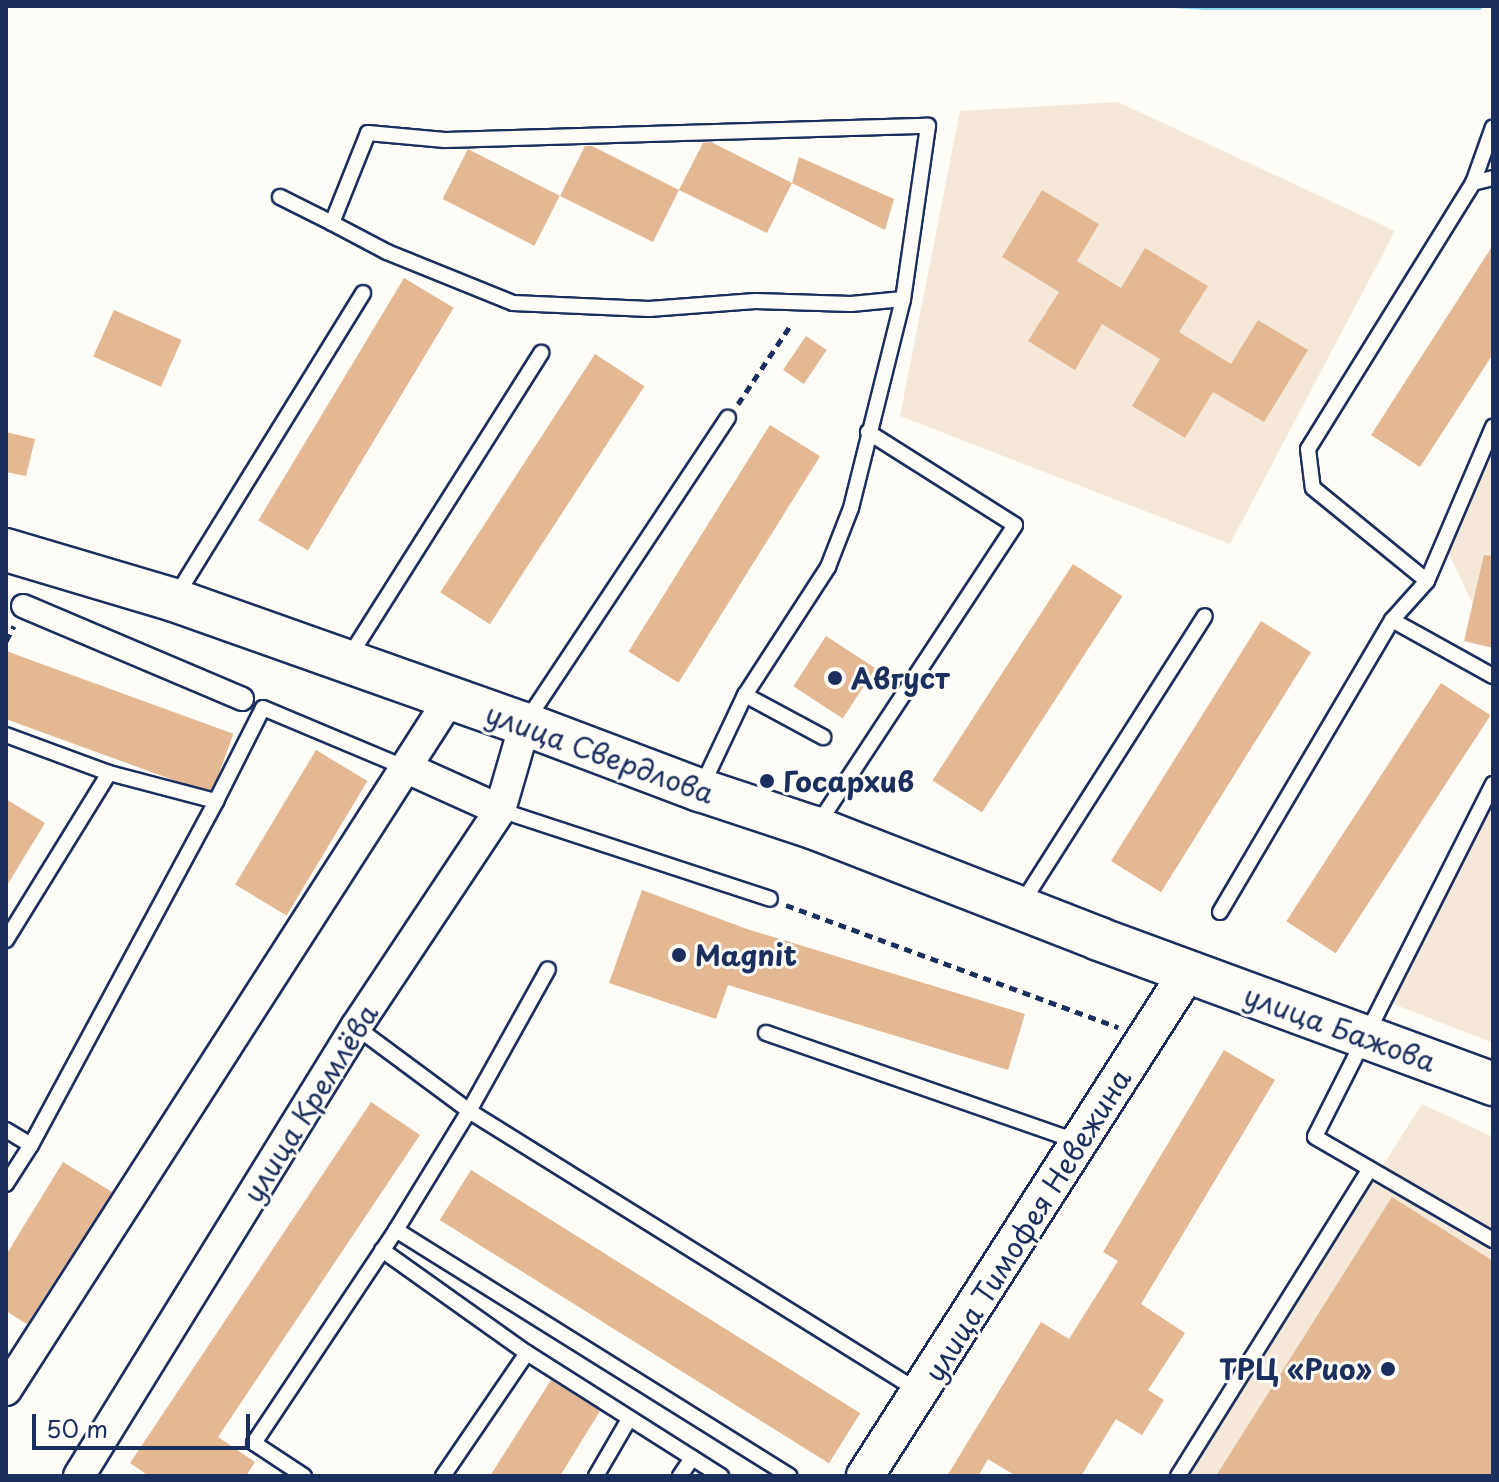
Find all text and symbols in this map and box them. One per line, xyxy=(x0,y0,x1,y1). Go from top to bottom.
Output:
place label: Август xyxy=(851,661,950,695)
marker: Август xyxy=(826,669,844,687)
street label: улица Свердлова xyxy=(481,696,719,810)
place label: Госархив xyxy=(783,764,914,798)
marker: Госархив xyxy=(758,772,776,790)
place label: Magnit xyxy=(695,938,797,972)
marker: Magnit xyxy=(670,946,688,964)
street label: улица Бажова xyxy=(1241,978,1439,1078)
street label: улица Кремлёва xyxy=(235,997,385,1209)
street label: улица Тимофея Невежина xyxy=(916,1062,1138,1388)
place label: ТРЦ «Рио» xyxy=(1217,1352,1372,1386)
marker: ТРЦ «Рио» xyxy=(1379,1360,1397,1378)
scale bar xyxy=(36,1398,254,1448)
text: 50 m xyxy=(46,1410,108,1446)

